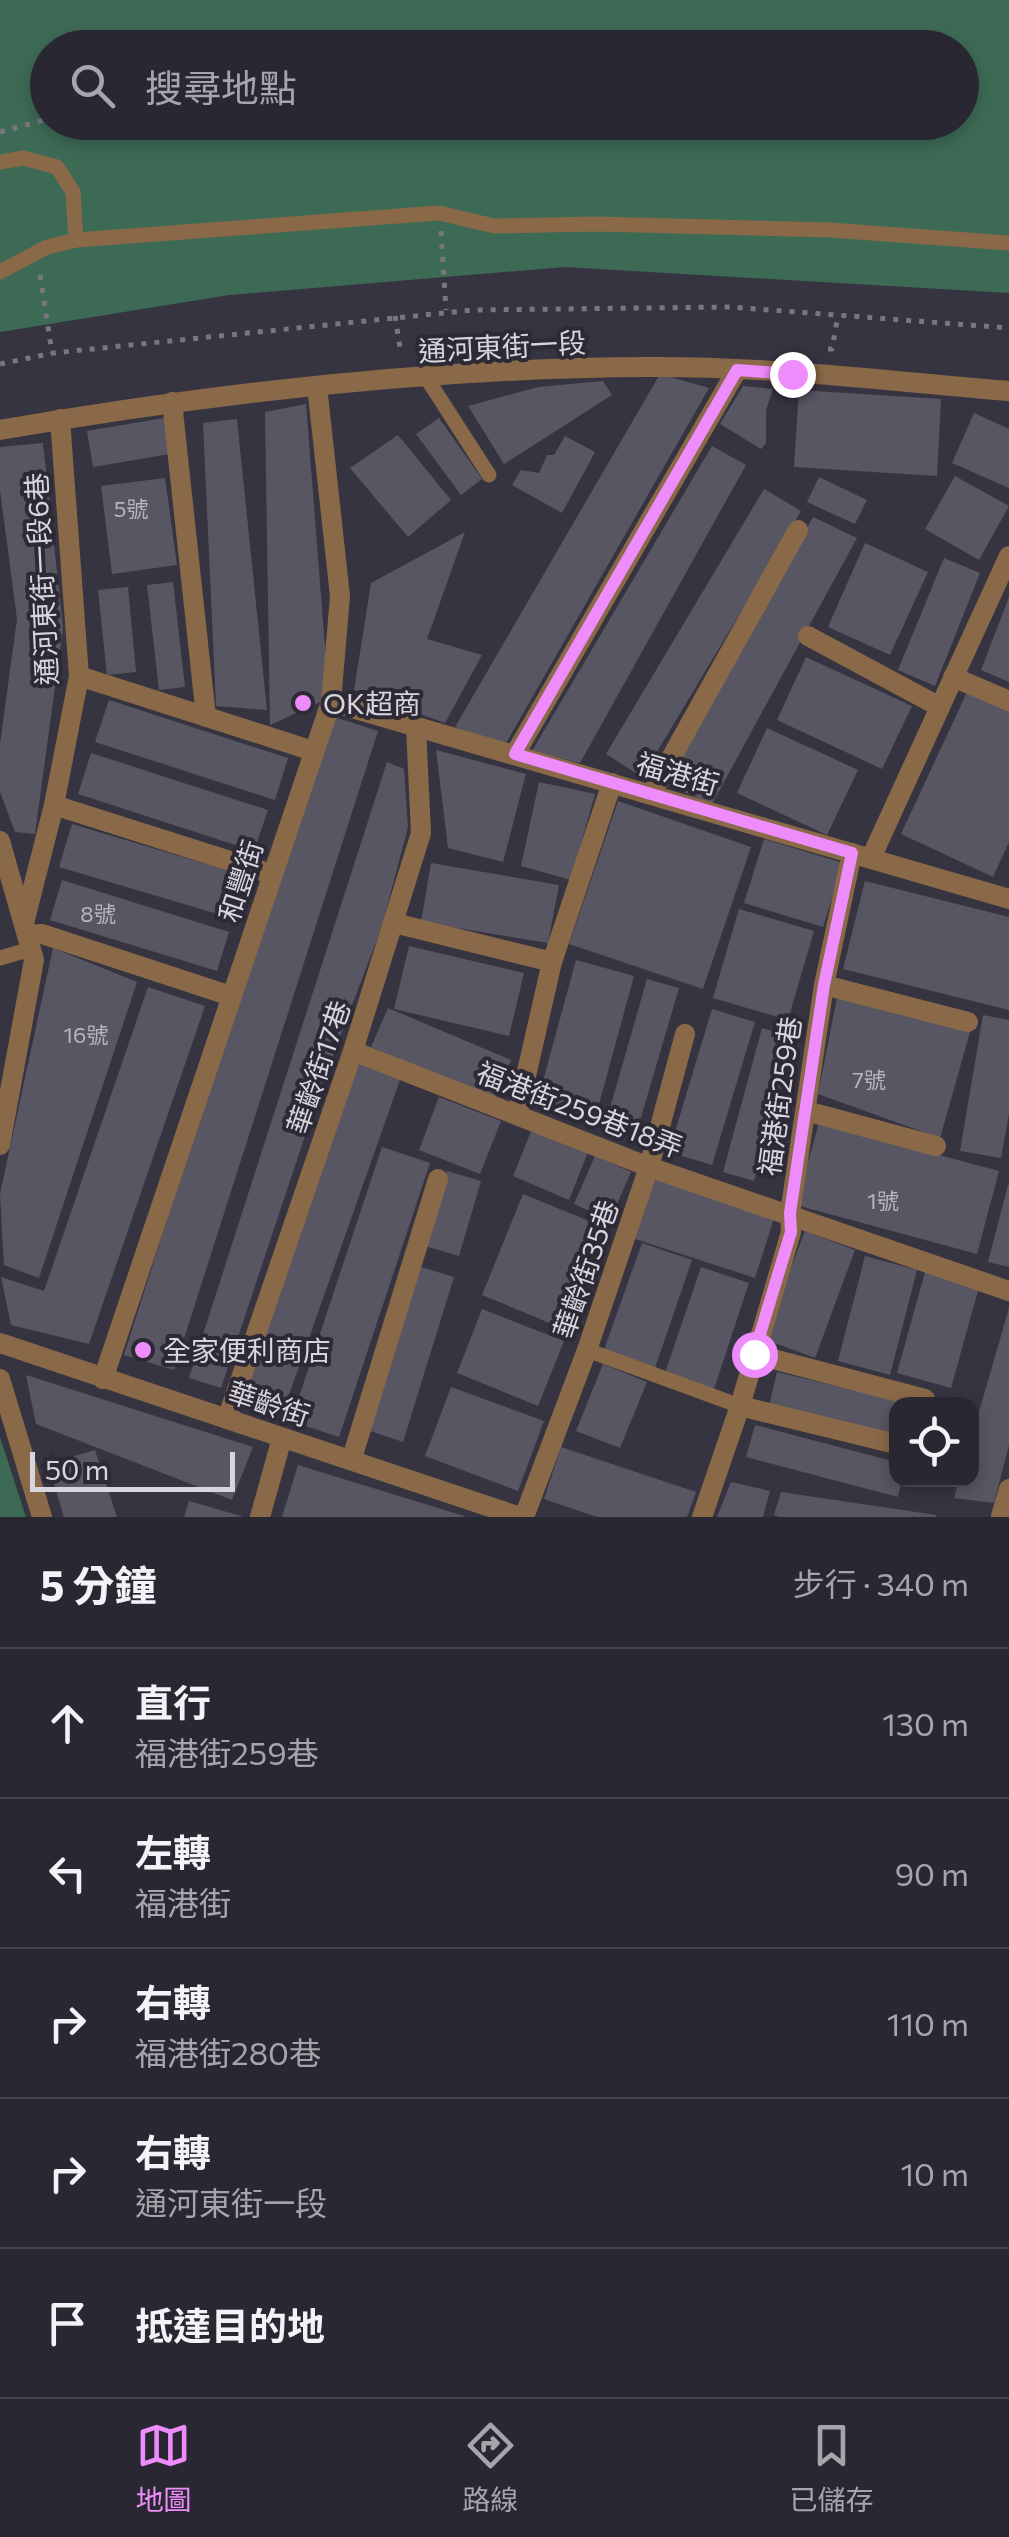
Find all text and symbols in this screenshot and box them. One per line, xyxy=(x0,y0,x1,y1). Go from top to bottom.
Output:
search box xyxy=(30,30,979,140)
icon: search xyxy=(65,58,120,113)
text: 搜尋地點 xyxy=(145,63,297,110)
street label: 通河東街一段 xyxy=(417,325,587,367)
route end xyxy=(770,352,816,398)
street label: 通河東街一段6巷 xyxy=(18,472,64,686)
house number: 5號 xyxy=(114,495,148,522)
place label: OK超商 xyxy=(323,686,421,720)
marker: OK超商 xyxy=(292,692,314,714)
street label: 福港街 xyxy=(633,745,723,801)
street label: 和豐街 xyxy=(211,836,269,926)
house number: 8號 xyxy=(80,900,116,927)
street label: 華齡街17巷 xyxy=(279,996,357,1138)
street label: 福港街259巷 xyxy=(751,1014,807,1178)
house number: 16號 xyxy=(64,1021,108,1048)
street label: 福港街259巷18弄 xyxy=(472,1054,688,1164)
house number: 7號 xyxy=(852,1066,886,1093)
house number: 1號 xyxy=(867,1187,899,1214)
street label: 華齡街35巷 xyxy=(545,1195,625,1343)
route start xyxy=(732,1332,778,1378)
place label: 全家便利商店 xyxy=(163,1333,331,1367)
marker: 全家便利商店 xyxy=(132,1339,154,1361)
street label: 華齡街 xyxy=(224,1374,314,1432)
map controls xyxy=(889,1397,979,1487)
button: locate xyxy=(889,1397,979,1487)
scale bar xyxy=(30,1447,235,1492)
text: 50 m xyxy=(45,1452,109,1486)
text: 5 分鐘 xyxy=(40,1558,157,1610)
text: 步行 · 340 m xyxy=(793,1563,969,1603)
text: 直行 xyxy=(135,1678,211,1725)
icon: ahead xyxy=(40,1696,95,1751)
text: 130 m xyxy=(882,1703,969,1743)
text: 福港街259巷 xyxy=(135,1732,319,1772)
text: 左轉 xyxy=(135,1828,211,1875)
icon: left xyxy=(40,1846,95,1901)
text: 90 m xyxy=(895,1853,969,1893)
text: 福港街 xyxy=(135,1882,231,1922)
text: 右轉 xyxy=(135,1978,211,2025)
icon: right xyxy=(40,1996,95,2051)
text: 110 m xyxy=(887,2003,969,2043)
text: 福港街280巷 xyxy=(135,2032,321,2072)
text: 右轉 xyxy=(135,2128,211,2175)
icon: right xyxy=(40,2146,95,2201)
text: 10 m xyxy=(900,2153,969,2193)
text: 通河東街一段 xyxy=(135,2182,327,2222)
icon: arrive xyxy=(40,2296,95,2351)
text: 抵達目的地 xyxy=(135,2301,325,2348)
tab: 地圖 xyxy=(135,2418,192,2518)
tab: 路線 xyxy=(462,2418,519,2518)
tab: 已儲存 xyxy=(789,2418,874,2518)

